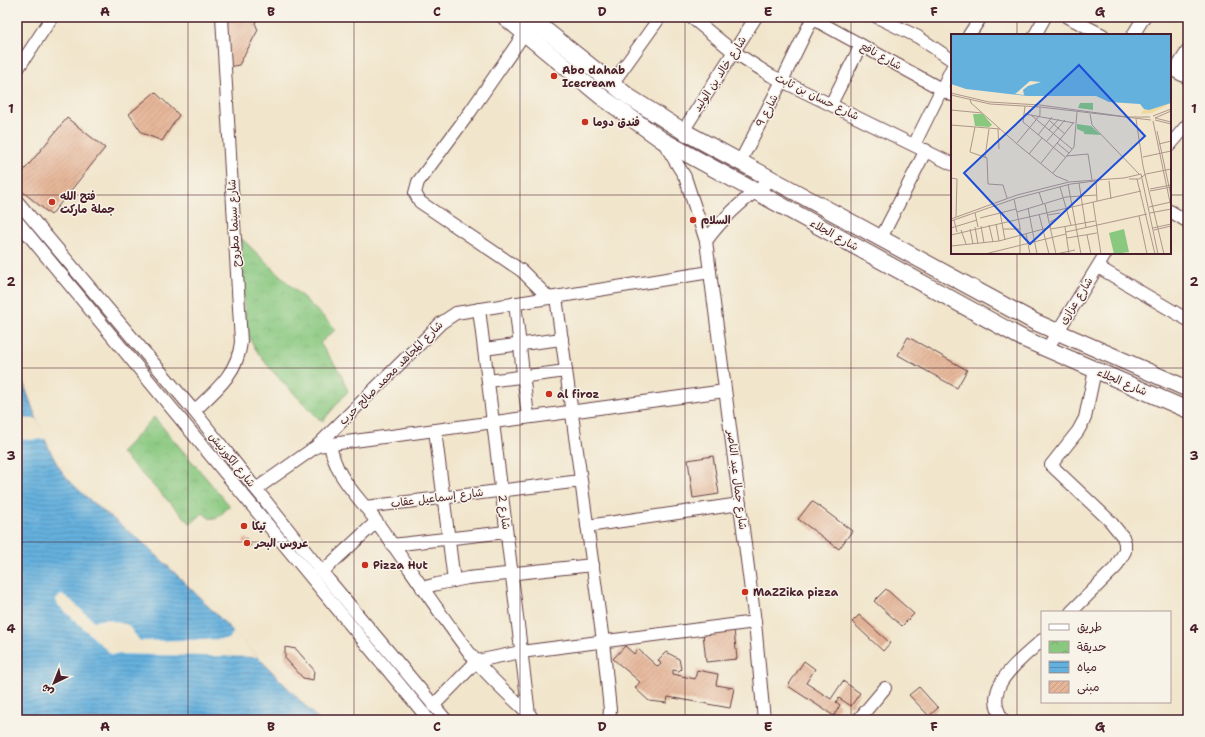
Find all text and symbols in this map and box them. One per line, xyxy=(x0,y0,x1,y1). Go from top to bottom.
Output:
text: A xyxy=(100,3,110,20)
text: B xyxy=(267,3,275,20)
text: C xyxy=(433,3,441,20)
text: D xyxy=(597,3,607,20)
text: E xyxy=(764,3,773,20)
text: F xyxy=(930,3,938,20)
text: G xyxy=(1095,3,1106,20)
street label: شارع خالد بن الوليد xyxy=(690,33,751,115)
inset map xyxy=(951,34,1171,254)
street label: شارع نافع xyxy=(857,39,904,74)
place label: Abo dahab Icecream xyxy=(562,63,625,91)
street label: شارع حسان بن ثابت xyxy=(772,70,861,125)
marker: Abo dahab Icecream xyxy=(549,71,559,81)
street label: شارع 9 xyxy=(752,92,783,131)
text: 1 xyxy=(8,100,14,117)
text: 1 xyxy=(1191,100,1197,117)
place label: فندق دوما xyxy=(593,115,640,130)
marker: فندق دوما xyxy=(580,117,590,127)
street label: شارع سينما مطروح xyxy=(224,179,245,267)
place label: فتح الله جملة ماركت xyxy=(60,189,115,217)
marker: فتح الله جملة ماركت xyxy=(47,197,57,207)
place label: السلام xyxy=(701,213,731,229)
marker: السلام xyxy=(688,215,698,225)
street label: شارع الجلاء xyxy=(807,216,861,255)
text: 2 xyxy=(6,273,16,290)
text: 2 xyxy=(1189,273,1199,290)
street label: شارع عزازى xyxy=(1056,275,1097,328)
street label: شارع المجاهد محمد صالح حرب xyxy=(336,318,447,429)
street label: شارع الجلاء xyxy=(1094,365,1149,400)
place label: al firoz xyxy=(557,387,600,402)
marker: al firoz xyxy=(544,389,554,399)
street label: شارع جمال عبد الناصر xyxy=(722,428,751,531)
street label: شارع الكورنيش xyxy=(205,430,259,491)
text: 3 xyxy=(6,447,16,464)
text: 3 xyxy=(1189,447,1199,464)
street label: شارع إسماعيل عقاب xyxy=(390,485,484,512)
street label: شارع 2 xyxy=(493,494,514,531)
place label: تيكا xyxy=(252,519,267,534)
marker: تيكا xyxy=(239,521,249,531)
place label: عروس البحر xyxy=(254,536,309,551)
marker: عروس البحر xyxy=(242,538,252,548)
place label: Pizza Hut xyxy=(373,558,429,573)
marker: Pizza Hut xyxy=(360,560,370,570)
place label: MaZZika pizza xyxy=(753,585,839,600)
marker: MaZZika pizza xyxy=(740,587,750,597)
legend xyxy=(1041,611,1171,703)
text: طريق xyxy=(1077,619,1102,635)
text: 4 xyxy=(6,620,16,637)
text: 4 xyxy=(1189,620,1199,637)
text: حديقة xyxy=(1077,639,1106,655)
text: مياه xyxy=(1077,659,1097,675)
north arrow xyxy=(34,663,74,703)
text: مبنى xyxy=(1077,679,1100,695)
text: ش xyxy=(38,680,57,700)
text: A xyxy=(100,718,110,735)
text: B xyxy=(267,718,275,735)
text: C xyxy=(433,718,441,735)
text: D xyxy=(597,718,607,735)
text: E xyxy=(764,718,773,735)
text: F xyxy=(930,718,938,735)
text: G xyxy=(1095,718,1106,735)

